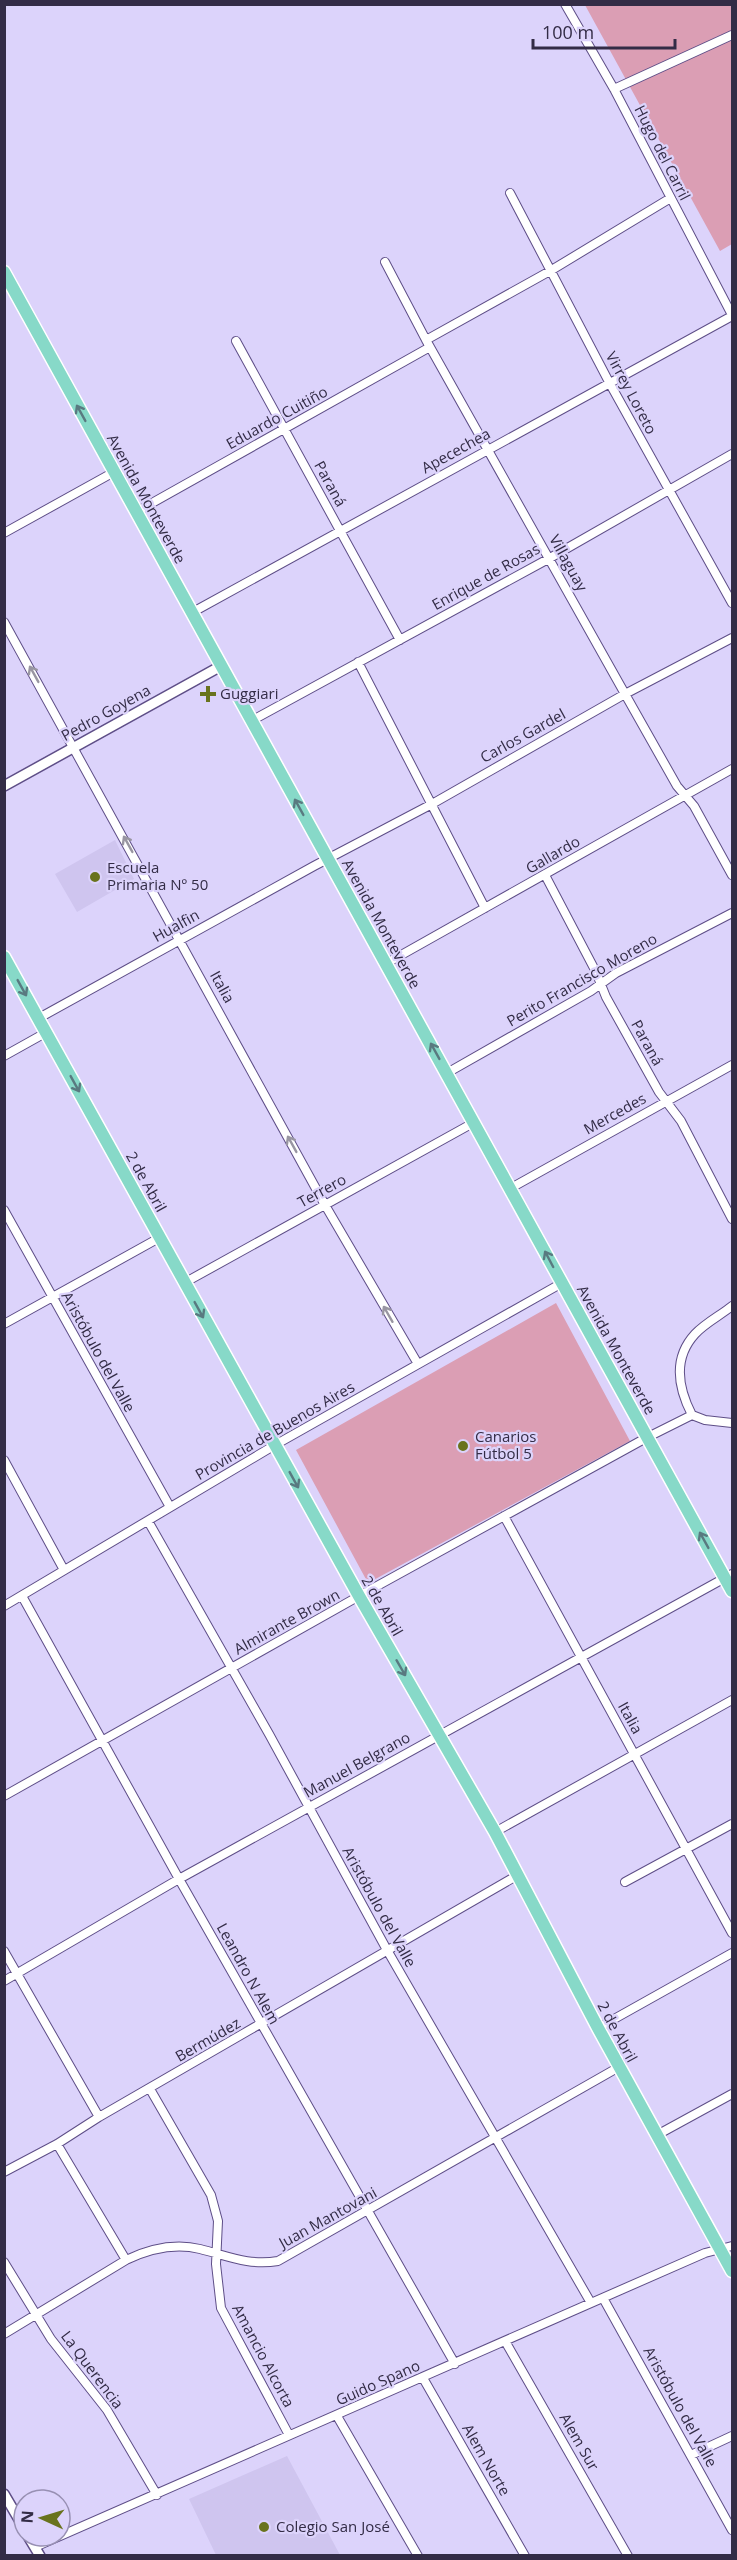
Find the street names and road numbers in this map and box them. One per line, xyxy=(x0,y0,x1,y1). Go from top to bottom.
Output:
street label: Hugo del Carril xyxy=(630,102,695,204)
street label: Virrey Loreto xyxy=(602,348,662,437)
street label: Eduardo Cuitiño xyxy=(222,381,331,453)
street label: Apecechea xyxy=(417,423,494,477)
street label: Avenida Monteverde xyxy=(103,430,191,567)
street label: Paraná xyxy=(310,457,352,510)
street label: Villaguay xyxy=(545,531,593,595)
street label: Enrique de Rosas xyxy=(428,538,543,614)
street label: Pedro Goyena xyxy=(57,679,154,745)
street label: Carlos Gardel xyxy=(476,703,569,767)
street label: Gallardo xyxy=(522,831,583,878)
street label: Avenida Monteverde xyxy=(338,855,426,992)
street label: Hualfin xyxy=(149,904,202,946)
street label: Perito Francisco Moreno xyxy=(503,928,660,1030)
street label: Italia xyxy=(206,967,240,1006)
street label: Paraná xyxy=(627,1016,669,1069)
street label: Mercedes xyxy=(580,1088,649,1138)
street label: 2 de Abril xyxy=(122,1148,172,1215)
street label: Terrero xyxy=(294,1169,349,1212)
street label: Avenida Monteverde xyxy=(573,1281,661,1418)
street label: Aristóbulo del Valle xyxy=(58,1288,140,1415)
street label: Provincia de Buenos Aires xyxy=(191,1376,358,1484)
street label: 2 de Abril xyxy=(358,1572,408,1639)
street label: Almirante Brown xyxy=(230,1584,343,1658)
street label: Italia xyxy=(614,1698,648,1737)
street label: Manuel Belgrano xyxy=(300,1727,413,1802)
street label: Aristóbulo del Valle xyxy=(339,1843,421,1970)
street label: Leandro N Alem xyxy=(213,1919,285,2028)
street label: 2 de Abril xyxy=(593,1998,642,2066)
street label: Bermúdez xyxy=(171,2012,244,2066)
street label: Juan Mantovani xyxy=(273,2182,380,2253)
street label: Amancio Alcorta xyxy=(228,2300,299,2411)
street label: La Querencia xyxy=(57,2326,129,2412)
street label: Aristóbulo del Valle xyxy=(640,2343,722,2470)
street label: Guido Spano xyxy=(332,2355,423,2410)
street label: Alem Sur xyxy=(555,2409,604,2474)
street label: Alem Norte xyxy=(458,2420,515,2499)

